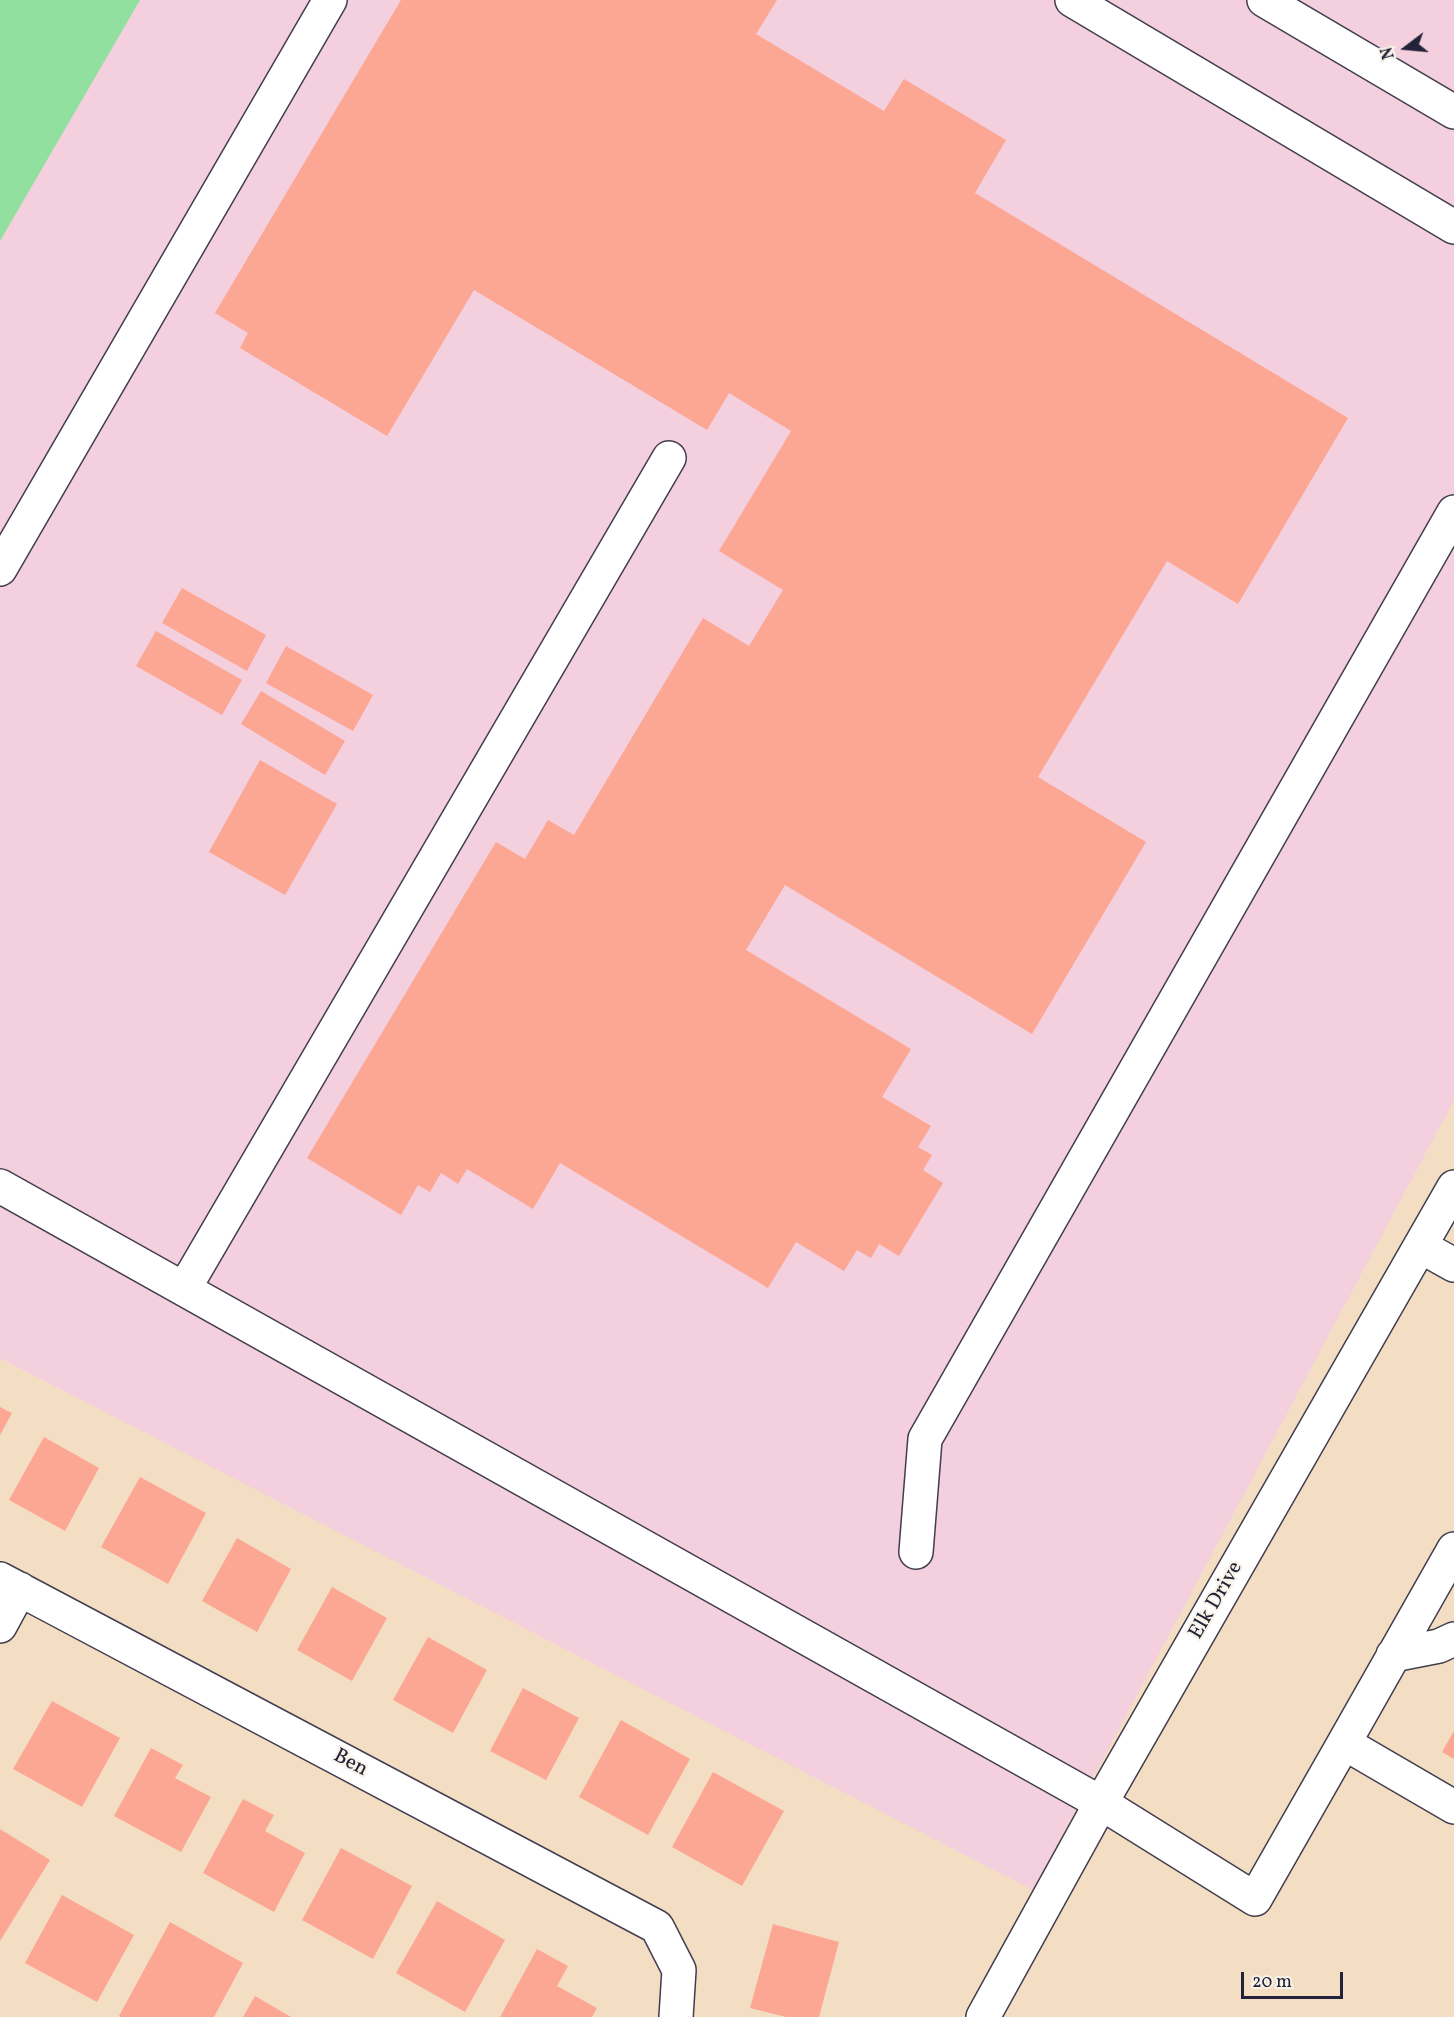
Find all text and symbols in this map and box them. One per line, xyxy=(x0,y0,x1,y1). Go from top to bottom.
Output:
north arrow xyxy=(1376,18,1436,78)
text: N xyxy=(1377,44,1401,62)
street label: Elk Drive xyxy=(1185,1558,1249,1644)
street label: Ben xyxy=(328,1745,372,1783)
scale bar xyxy=(1244,1960,1346,1998)
text: 20 m xyxy=(1252,1970,1292,1995)

